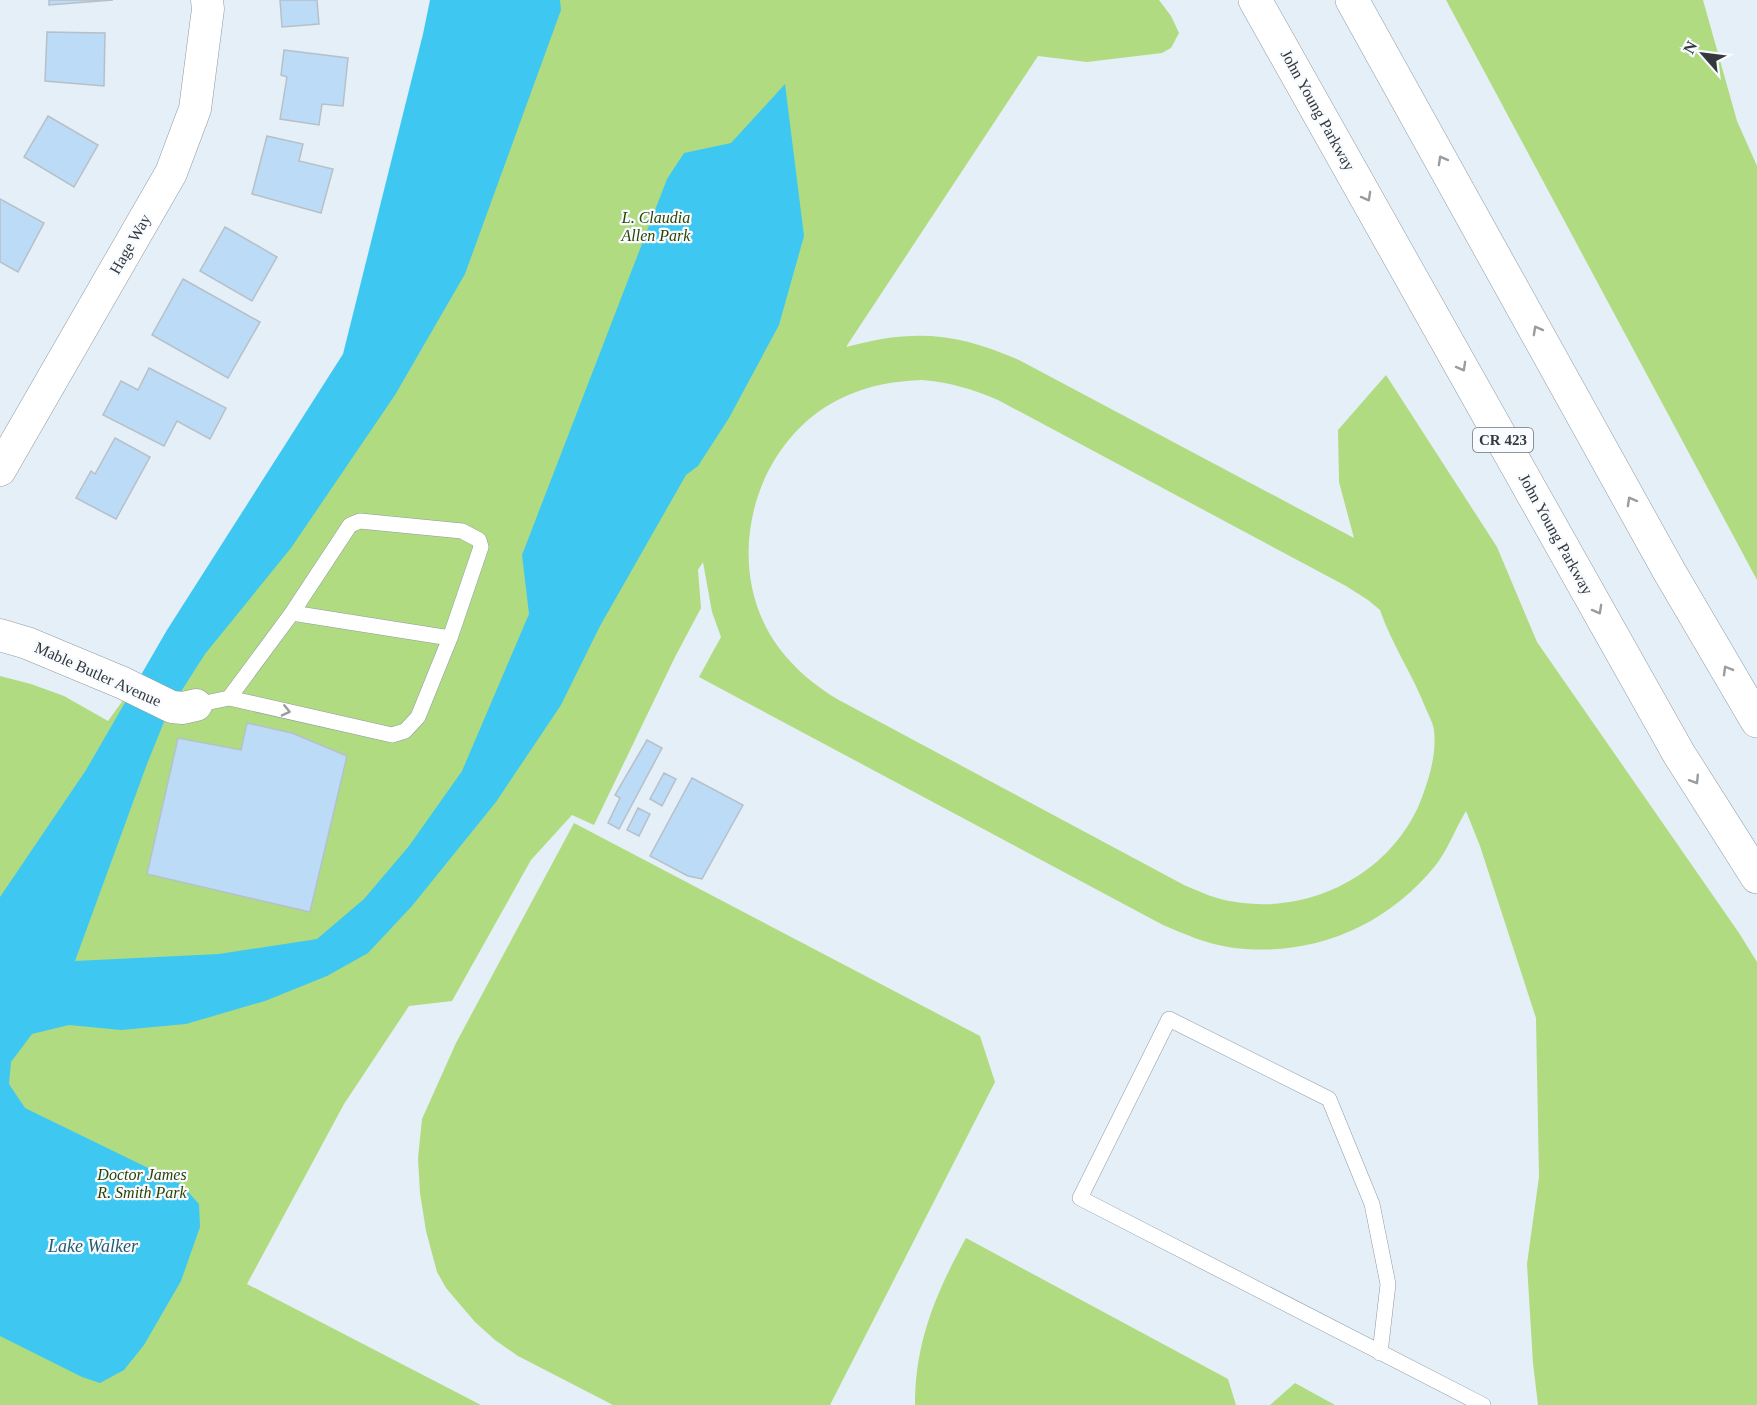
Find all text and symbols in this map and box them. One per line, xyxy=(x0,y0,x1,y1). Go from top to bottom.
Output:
north arrow xyxy=(1673,24,1733,84)
text: N xyxy=(1680,38,1701,56)
street label: John Young Parkway xyxy=(1277,47,1358,174)
one-way arrow xyxy=(1438,155,1449,166)
one-way arrow xyxy=(1359,191,1371,201)
park label: L. Claudia Allen Park xyxy=(621,209,691,244)
street label: Hage Way xyxy=(106,211,155,277)
one-way arrow xyxy=(1532,326,1544,336)
one-way arrow xyxy=(1455,361,1466,371)
road number: CR 423 xyxy=(1473,428,1533,452)
street label: John Young Parkway xyxy=(1515,471,1596,598)
one-way arrow xyxy=(1627,497,1638,507)
one-way arrow xyxy=(1591,604,1602,614)
street label: Mable Butler Avenue xyxy=(32,638,164,710)
one-way arrow xyxy=(1723,666,1735,676)
one-way arrow xyxy=(280,704,290,717)
one-way arrow xyxy=(1688,773,1699,784)
park label: Doctor James R. Smith Park xyxy=(96,1166,188,1201)
water label: Lake Walker xyxy=(47,1236,139,1256)

